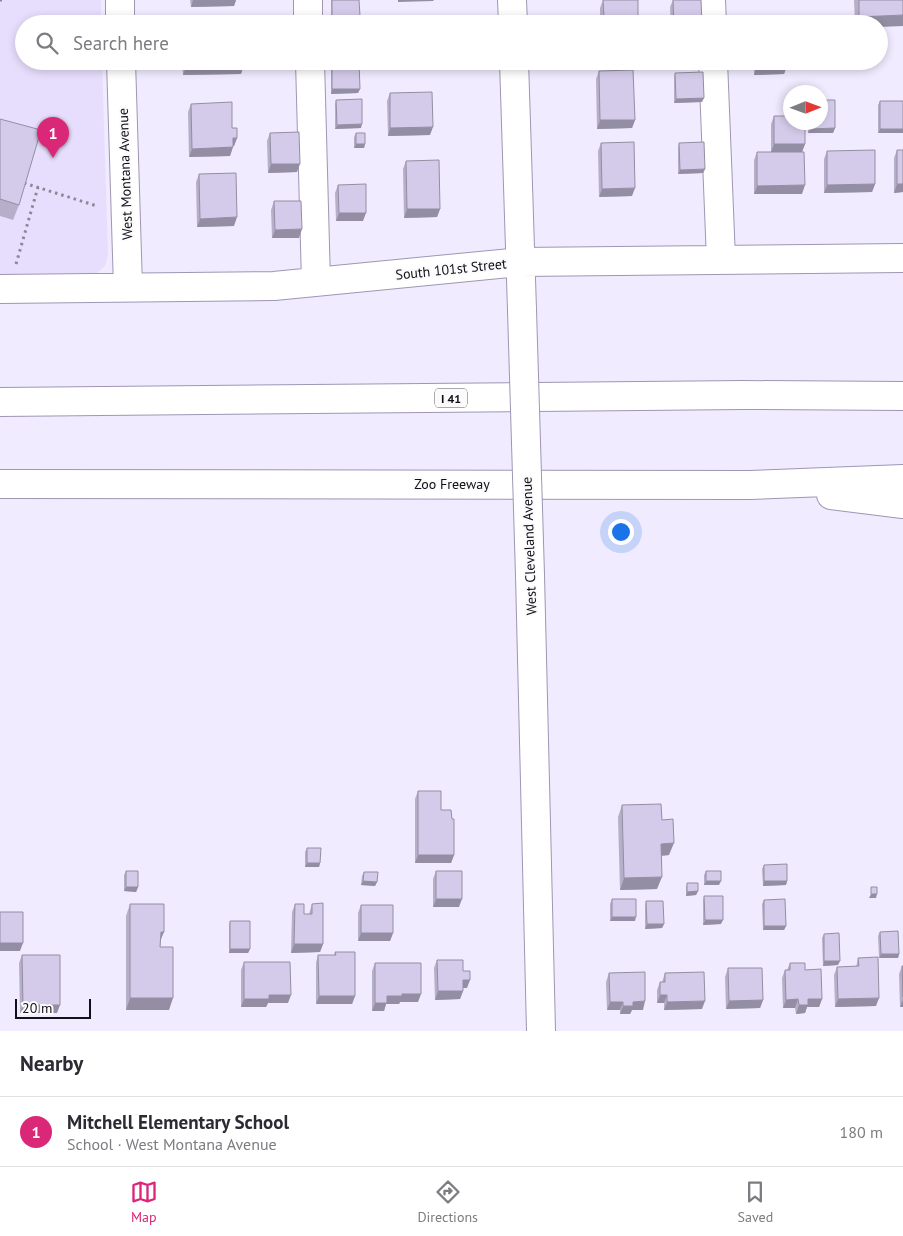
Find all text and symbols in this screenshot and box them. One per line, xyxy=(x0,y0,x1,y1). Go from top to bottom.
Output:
search box xyxy=(15,15,888,70)
icon: search xyxy=(33,29,61,57)
text: Search here xyxy=(73,31,169,55)
north arrow xyxy=(783,85,828,130)
street label: West Montana Avenue xyxy=(114,108,136,240)
pin: 1 xyxy=(37,117,69,158)
street label: South 101st Street xyxy=(395,254,508,284)
road number: I 41 xyxy=(435,388,467,408)
street label: Zoo Freeway xyxy=(414,475,490,493)
street label: West Cleveland Avenue xyxy=(518,477,540,615)
your location xyxy=(608,519,634,545)
scale bar xyxy=(15,996,91,1019)
text: 20 m xyxy=(22,999,52,1017)
text: Nearby xyxy=(20,1050,83,1077)
text: Mitchell Elementary School xyxy=(67,1110,289,1134)
text: 1 xyxy=(31,1122,41,1142)
text: 180 m xyxy=(840,1122,883,1142)
text: School · West Montana Avenue xyxy=(67,1134,277,1154)
tab: Map xyxy=(130,1178,158,1226)
tab: Directions xyxy=(417,1178,478,1226)
tab: Saved xyxy=(738,1178,773,1226)

